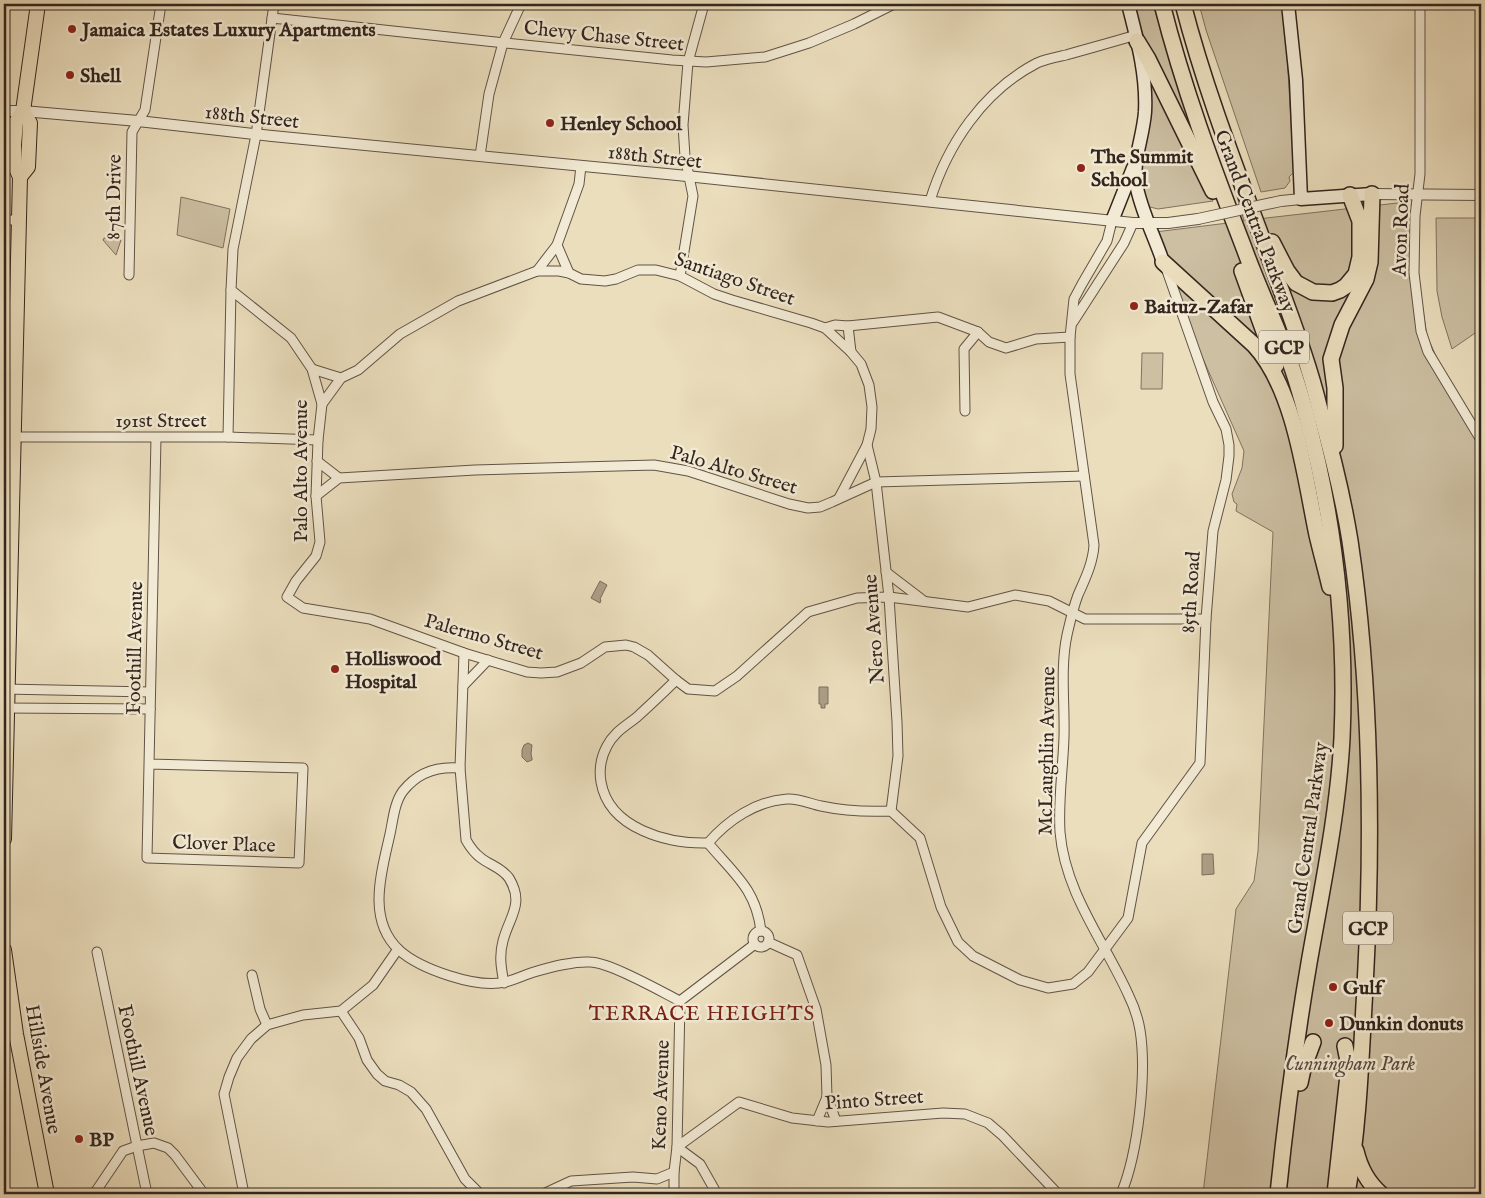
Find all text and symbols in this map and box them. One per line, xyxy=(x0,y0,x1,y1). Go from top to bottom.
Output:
street label: Chevy Chase Street xyxy=(522,16,685,57)
place label: Jamaica Estates Luxury Apartments xyxy=(79,18,376,43)
marker: Jamaica Estates Luxury Apartments xyxy=(66,23,78,35)
place label: Shell xyxy=(80,64,121,89)
marker: Shell xyxy=(64,69,76,81)
street label: 188th Street xyxy=(203,100,300,135)
place label: Henley School xyxy=(560,112,682,137)
marker: Henley School xyxy=(544,117,556,129)
street label: Grand Central Parkway xyxy=(1208,127,1301,317)
street label: 188th Street xyxy=(606,140,703,175)
place label: The Summit School xyxy=(1090,145,1194,193)
street label: 87th Drive xyxy=(101,154,128,240)
marker: The Summit School xyxy=(1075,162,1087,174)
street label: Avon Road xyxy=(1387,183,1416,278)
street label: Santiago Street xyxy=(671,247,798,312)
place label: Baituz-Zafar xyxy=(1144,295,1254,320)
marker: Baituz-Zafar xyxy=(1128,300,1140,312)
road number: GCP xyxy=(1259,331,1309,364)
street label: Palo Alto Avenue xyxy=(289,400,314,542)
street label: 191st Street xyxy=(115,409,207,434)
street label: Palo Alto Street xyxy=(667,440,800,501)
street label: 85th Road xyxy=(1176,550,1207,634)
street label: Nero Avenue xyxy=(858,573,891,684)
street label: Foothill Avenue xyxy=(122,581,149,715)
street label: Palermo Street xyxy=(421,609,546,666)
place label: Holliswood Hospital xyxy=(345,647,442,695)
marker: Holliswood Hospital xyxy=(329,663,341,675)
street label: McLaughlin Avenue xyxy=(1034,666,1061,836)
street label: Grand Central Parkway xyxy=(1283,740,1334,936)
street label: Clover Place xyxy=(172,830,276,859)
road number: GCP xyxy=(1343,911,1393,944)
place label: Gulf xyxy=(1343,976,1386,1001)
marker: Gulf xyxy=(1327,981,1339,993)
district label: TERRACE HEIGHTS xyxy=(589,1001,815,1028)
street label: Foothill Avenue xyxy=(111,1002,164,1138)
street label: Hillside Avenue xyxy=(19,1003,66,1136)
place label: Dunkin donuts xyxy=(1339,1012,1463,1037)
marker: Dunkin donuts xyxy=(1323,1017,1335,1029)
street label: Keno Avenue xyxy=(647,1039,676,1151)
park label: Cunningham Park xyxy=(1285,1052,1415,1078)
street label: Pinto Street xyxy=(824,1085,925,1116)
place label: BP xyxy=(89,1128,114,1153)
marker: BP xyxy=(73,1133,85,1145)

